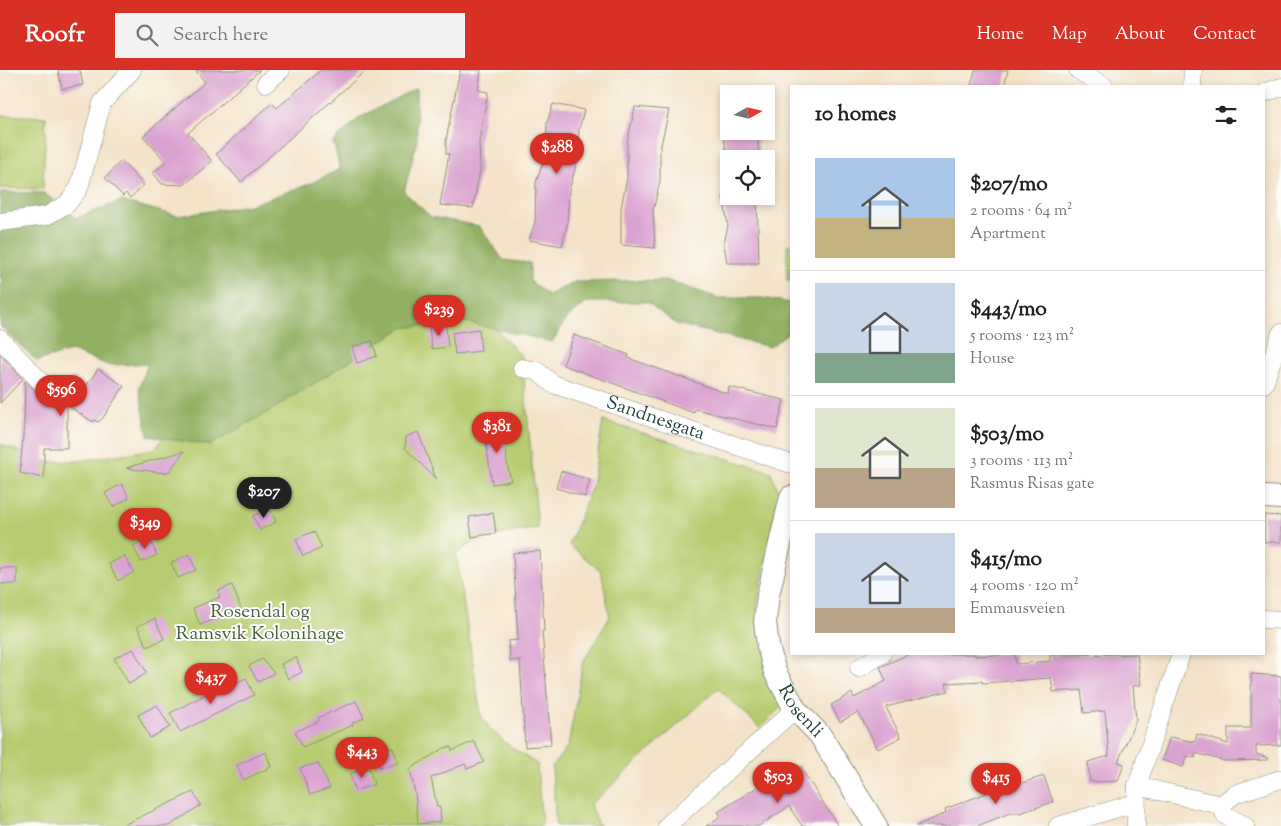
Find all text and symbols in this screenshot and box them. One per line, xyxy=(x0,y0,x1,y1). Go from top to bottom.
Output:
search box xyxy=(115,13,465,58)
text: Roofr xyxy=(25,18,85,52)
icon: search xyxy=(133,21,161,49)
text: Search here xyxy=(173,22,268,49)
text: Home xyxy=(977,22,1024,48)
text: Map xyxy=(1052,22,1087,48)
text: About xyxy=(1115,22,1165,48)
text: Contact xyxy=(1193,22,1256,48)
north arrow xyxy=(720,85,775,140)
map controls xyxy=(720,85,775,205)
text: 10 homes xyxy=(815,100,896,130)
icon: filters xyxy=(1212,101,1240,129)
pin: $288 xyxy=(527,132,587,175)
text: $288 xyxy=(541,137,573,160)
button: locate xyxy=(720,150,775,205)
text: $207/mo xyxy=(970,170,1048,200)
icon: home xyxy=(855,178,915,238)
text: 2 rooms · 64 m² xyxy=(970,200,1073,223)
text: Apartment xyxy=(970,223,1046,246)
pin: $239 xyxy=(409,294,469,337)
text: $443/mo xyxy=(970,295,1047,325)
text: $239 xyxy=(424,299,454,322)
icon: home xyxy=(855,303,915,363)
text: 5 rooms · 123 m² xyxy=(970,325,1074,348)
text: House xyxy=(970,348,1014,371)
pin: $596 xyxy=(31,374,91,417)
text: $596 xyxy=(46,379,76,402)
street label: Sandnesgata xyxy=(603,389,709,448)
pin: $381 xyxy=(467,412,527,454)
text: $381 xyxy=(483,416,511,439)
text: $503/mo xyxy=(970,420,1044,450)
icon: home xyxy=(855,428,915,488)
text: 3 rooms · 113 m² xyxy=(970,450,1073,473)
text: Rasmus Risas gate xyxy=(970,473,1094,496)
pin: $207 xyxy=(234,476,294,519)
text: $207 xyxy=(248,481,280,504)
pin: $349 xyxy=(115,508,175,550)
text: $349 xyxy=(130,512,160,535)
text: $415/mo xyxy=(970,545,1042,575)
icon: home xyxy=(855,553,915,613)
text: 4 rooms · 120 m² xyxy=(970,575,1079,598)
text: Emmausveien xyxy=(970,598,1066,621)
park label: Rosendal og Ramsvik Kolonihage xyxy=(176,599,344,648)
pin: $437 xyxy=(181,662,241,705)
text: $437 xyxy=(195,667,227,690)
street label: Rosenli xyxy=(771,680,830,744)
pin: $443 xyxy=(332,736,392,779)
text: $443 xyxy=(346,741,378,764)
pin: $503 xyxy=(748,762,808,804)
pin: $415 xyxy=(966,762,1026,805)
text: $503 xyxy=(764,766,792,789)
text: $415 xyxy=(982,767,1010,790)

